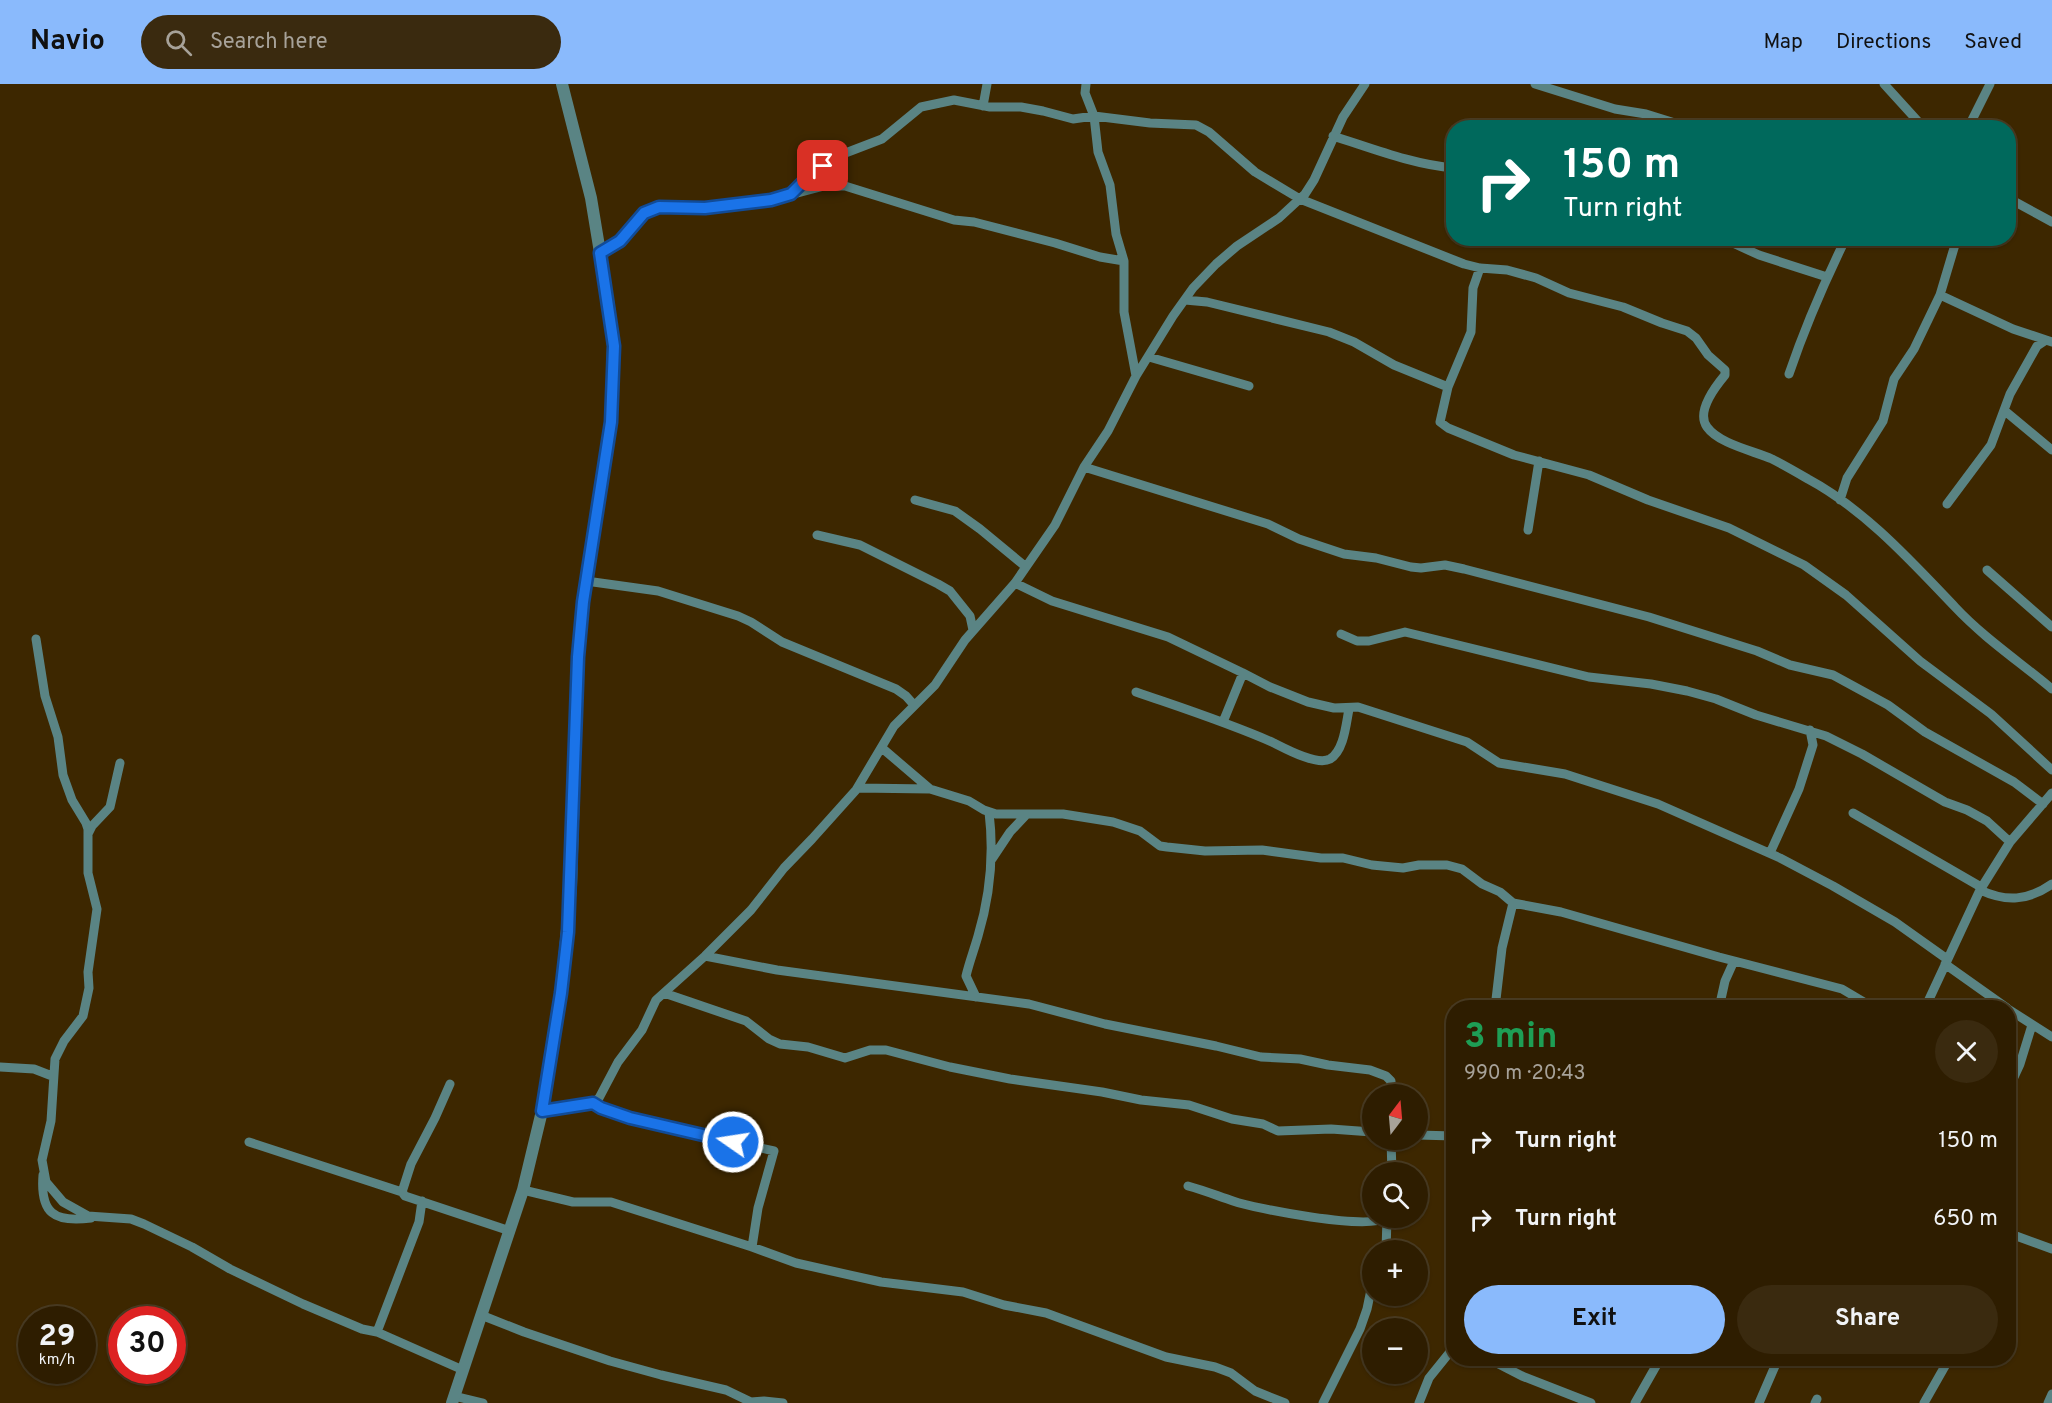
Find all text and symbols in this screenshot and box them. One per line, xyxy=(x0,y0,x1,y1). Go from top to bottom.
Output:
search box xyxy=(141,15,561,69)
text: Navio xyxy=(30,24,105,60)
icon: search xyxy=(162,26,195,59)
text: Search here xyxy=(210,29,327,56)
text: Map xyxy=(1763,29,1803,56)
text: Directions xyxy=(1836,29,1931,56)
text: Saved xyxy=(1964,29,2022,56)
pin xyxy=(797,140,848,191)
text: 150 m xyxy=(1563,140,1680,193)
icon: right xyxy=(1464,144,1542,222)
icon: arrive xyxy=(806,149,839,182)
text: Turn right xyxy=(1563,192,1682,226)
text: 3 min xyxy=(1464,1015,1558,1061)
button: close xyxy=(1935,1020,1998,1083)
text: 990 m · 20:43 xyxy=(1464,1061,1586,1087)
north arrow xyxy=(1362,1084,1428,1150)
map controls xyxy=(1362,1084,1428,1384)
position arrow xyxy=(701,1110,765,1174)
icon: right xyxy=(1464,1125,1497,1158)
text: Turn right xyxy=(1515,1128,1617,1155)
text: 150 m xyxy=(1938,1128,1998,1155)
button: search xyxy=(1362,1162,1428,1228)
icon: right xyxy=(1464,1203,1497,1236)
text: Turn right xyxy=(1515,1206,1617,1233)
text: 650 m xyxy=(1933,1206,1998,1233)
button: + xyxy=(1362,1240,1428,1306)
button: Exit xyxy=(1464,1285,1725,1354)
button: Share xyxy=(1737,1285,1998,1354)
speed limit sign: 30 xyxy=(108,1306,186,1384)
button: − xyxy=(1362,1318,1428,1384)
text: 29 xyxy=(39,1319,75,1356)
text: km/h xyxy=(39,1351,75,1370)

